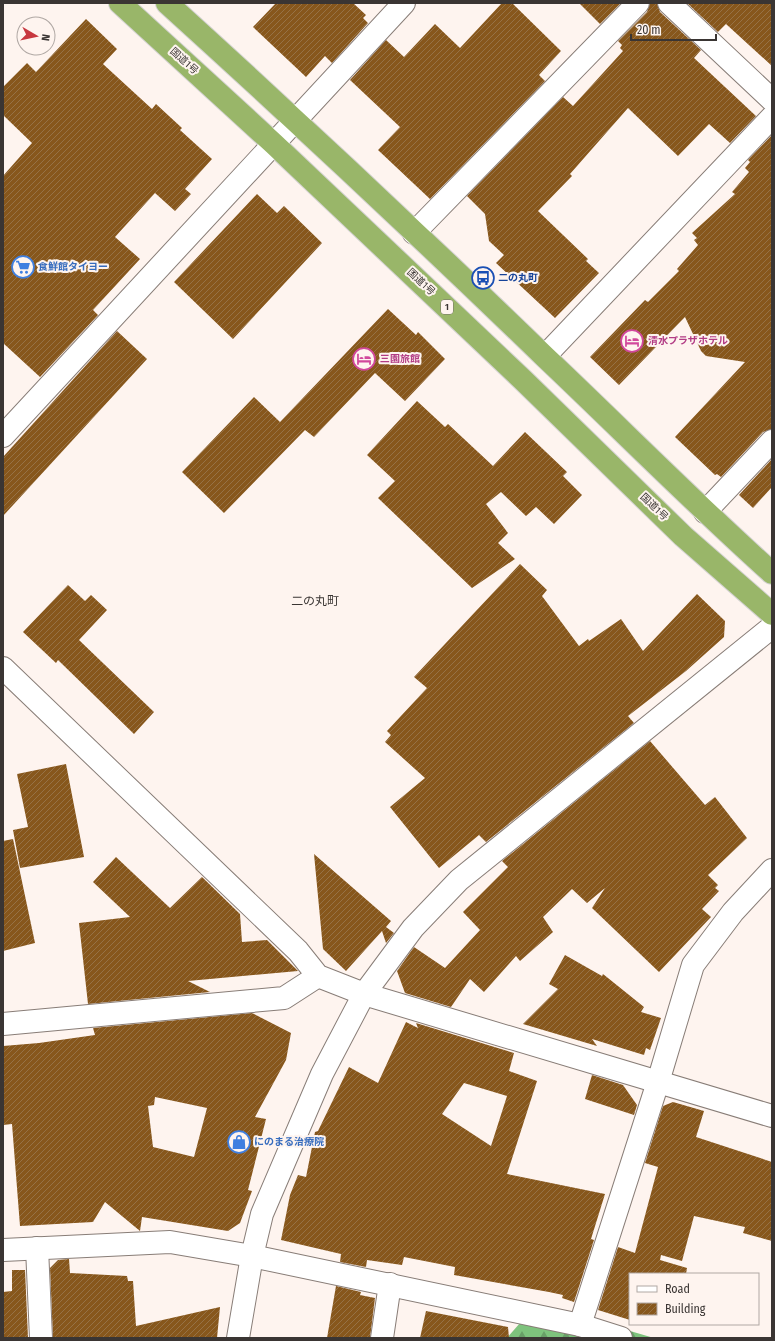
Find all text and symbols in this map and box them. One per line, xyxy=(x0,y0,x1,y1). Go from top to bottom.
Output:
north arrow xyxy=(16,16,56,56)
scale bar xyxy=(631,16,716,42)
text: 20 m xyxy=(637,23,661,37)
text: N xyxy=(38,33,52,42)
street label: 国道1号 xyxy=(167,45,201,77)
supermarket icon: 食鮮館タイヨー xyxy=(10,254,36,280)
place label: 食鮮館タイヨー xyxy=(38,261,108,273)
bus stop icon: 二の丸町 xyxy=(470,265,496,291)
street label: 国道1号 xyxy=(405,266,437,298)
place label: 二の丸町 xyxy=(498,272,538,284)
road number: 1 xyxy=(441,300,453,314)
hotel icon: 清水プラザホテル xyxy=(619,328,645,354)
place label: 清水プラザホテル xyxy=(648,335,728,347)
hotel icon: 三園旅館 xyxy=(351,346,377,372)
place label: 三園旅館 xyxy=(380,353,420,365)
street label: 国道1号 xyxy=(638,491,670,523)
district label: 二の丸町 xyxy=(291,594,339,608)
shop icon: にのまる治療院 xyxy=(226,1129,252,1155)
place label: にのまる治療院 xyxy=(254,1136,324,1148)
legend xyxy=(629,1273,759,1325)
text: Road xyxy=(665,1282,690,1296)
text: Building xyxy=(665,1302,706,1316)

